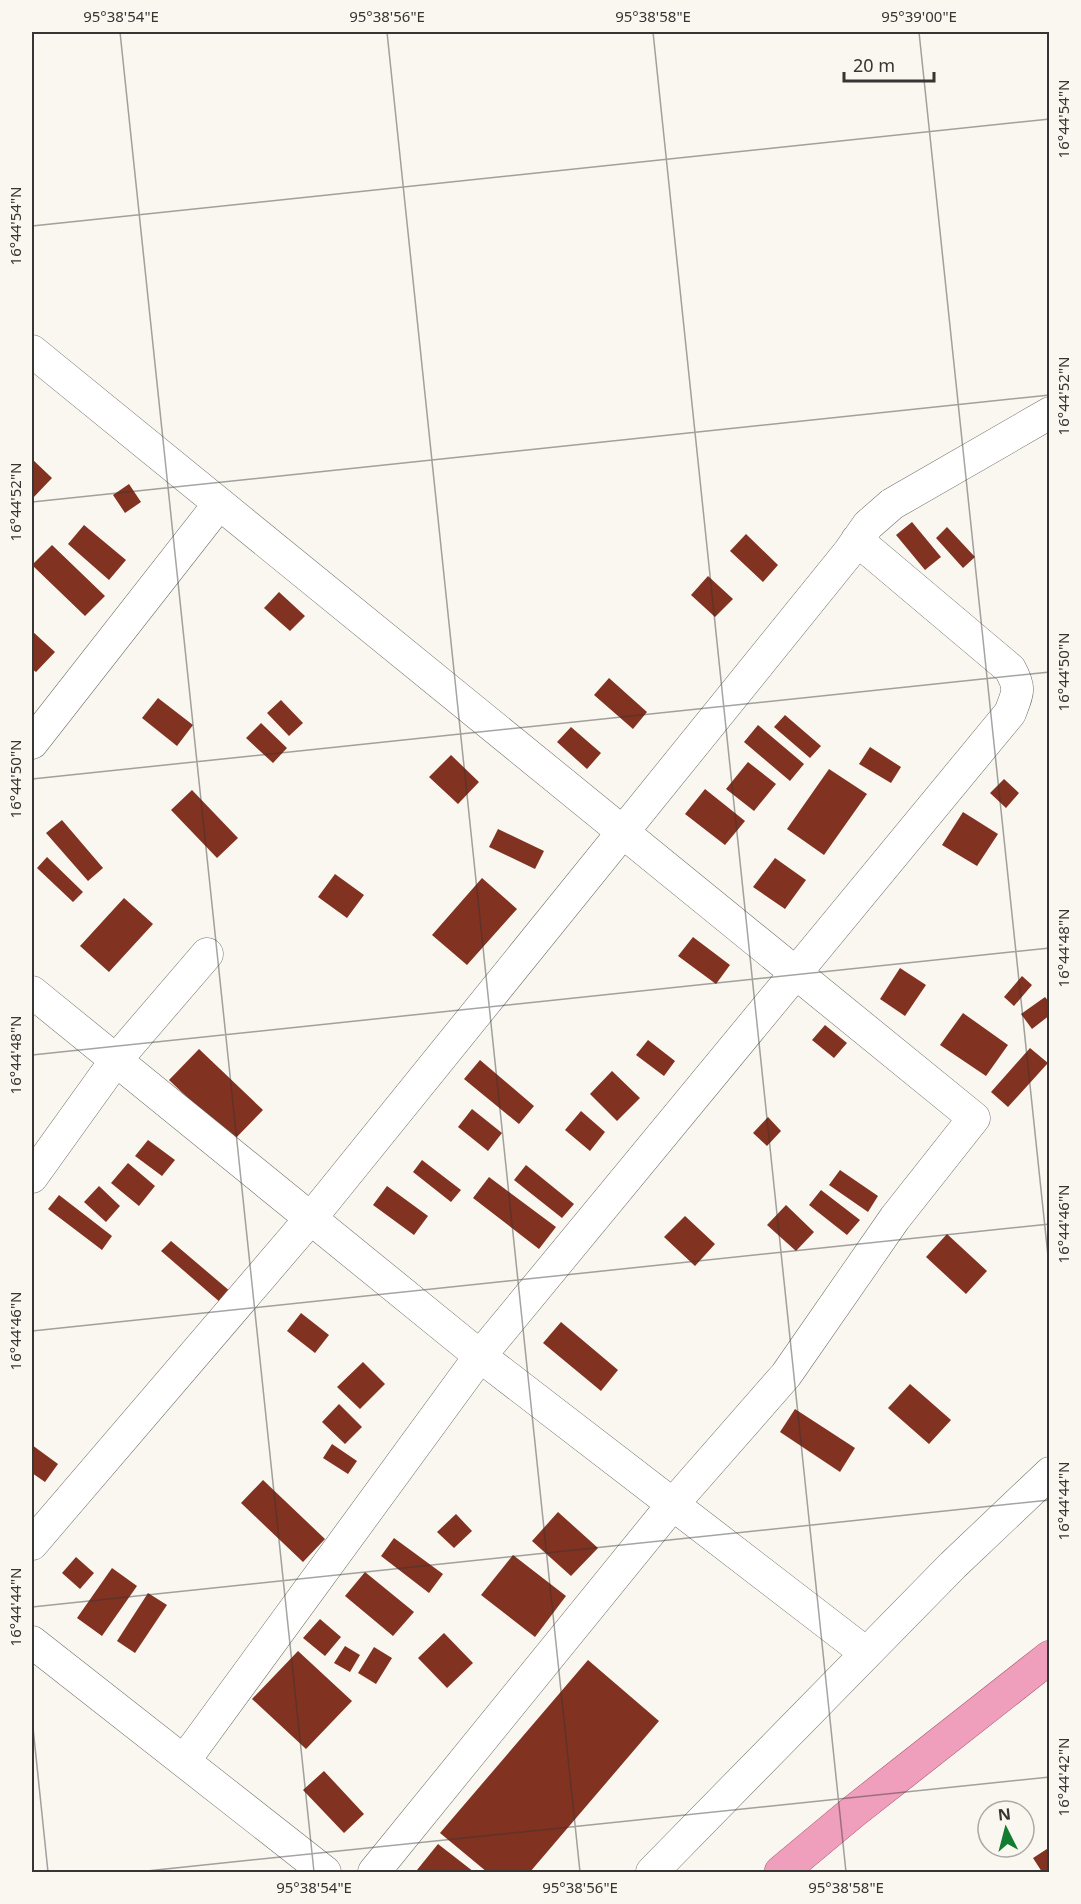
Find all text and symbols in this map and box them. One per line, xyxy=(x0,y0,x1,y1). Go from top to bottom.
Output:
text: 95°38'54"E xyxy=(83,6,159,26)
text: 95°38'56"E xyxy=(349,6,425,26)
text: 95°38'58"E xyxy=(615,6,691,26)
text: 95°39'00"E xyxy=(881,6,957,26)
scale bar xyxy=(844,45,934,83)
text: 20 m xyxy=(853,53,895,77)
text: 16°44'54"N xyxy=(1053,80,1073,158)
text: 16°44'54"N xyxy=(5,187,25,265)
text: 16°44'52"N xyxy=(1053,357,1073,435)
text: 16°44'52"N xyxy=(5,463,25,541)
text: 16°44'50"N xyxy=(1053,633,1073,711)
text: 16°44'50"N xyxy=(5,740,25,818)
text: 16°44'48"N xyxy=(1053,909,1073,987)
text: 16°44'48"N xyxy=(5,1016,25,1094)
text: 16°44'46"N xyxy=(1053,1185,1073,1263)
text: 16°44'46"N xyxy=(5,1292,25,1370)
text: 16°44'44"N xyxy=(1053,1462,1073,1540)
text: 16°44'44"N xyxy=(5,1568,25,1646)
text: 16°44'42"N xyxy=(1053,1738,1073,1816)
north arrow xyxy=(976,1799,1036,1859)
text: N xyxy=(997,1802,1012,1826)
text: 95°38'54"E xyxy=(276,1877,352,1897)
text: 95°38'56"E xyxy=(542,1877,618,1897)
text: 95°38'58"E xyxy=(808,1877,884,1897)

